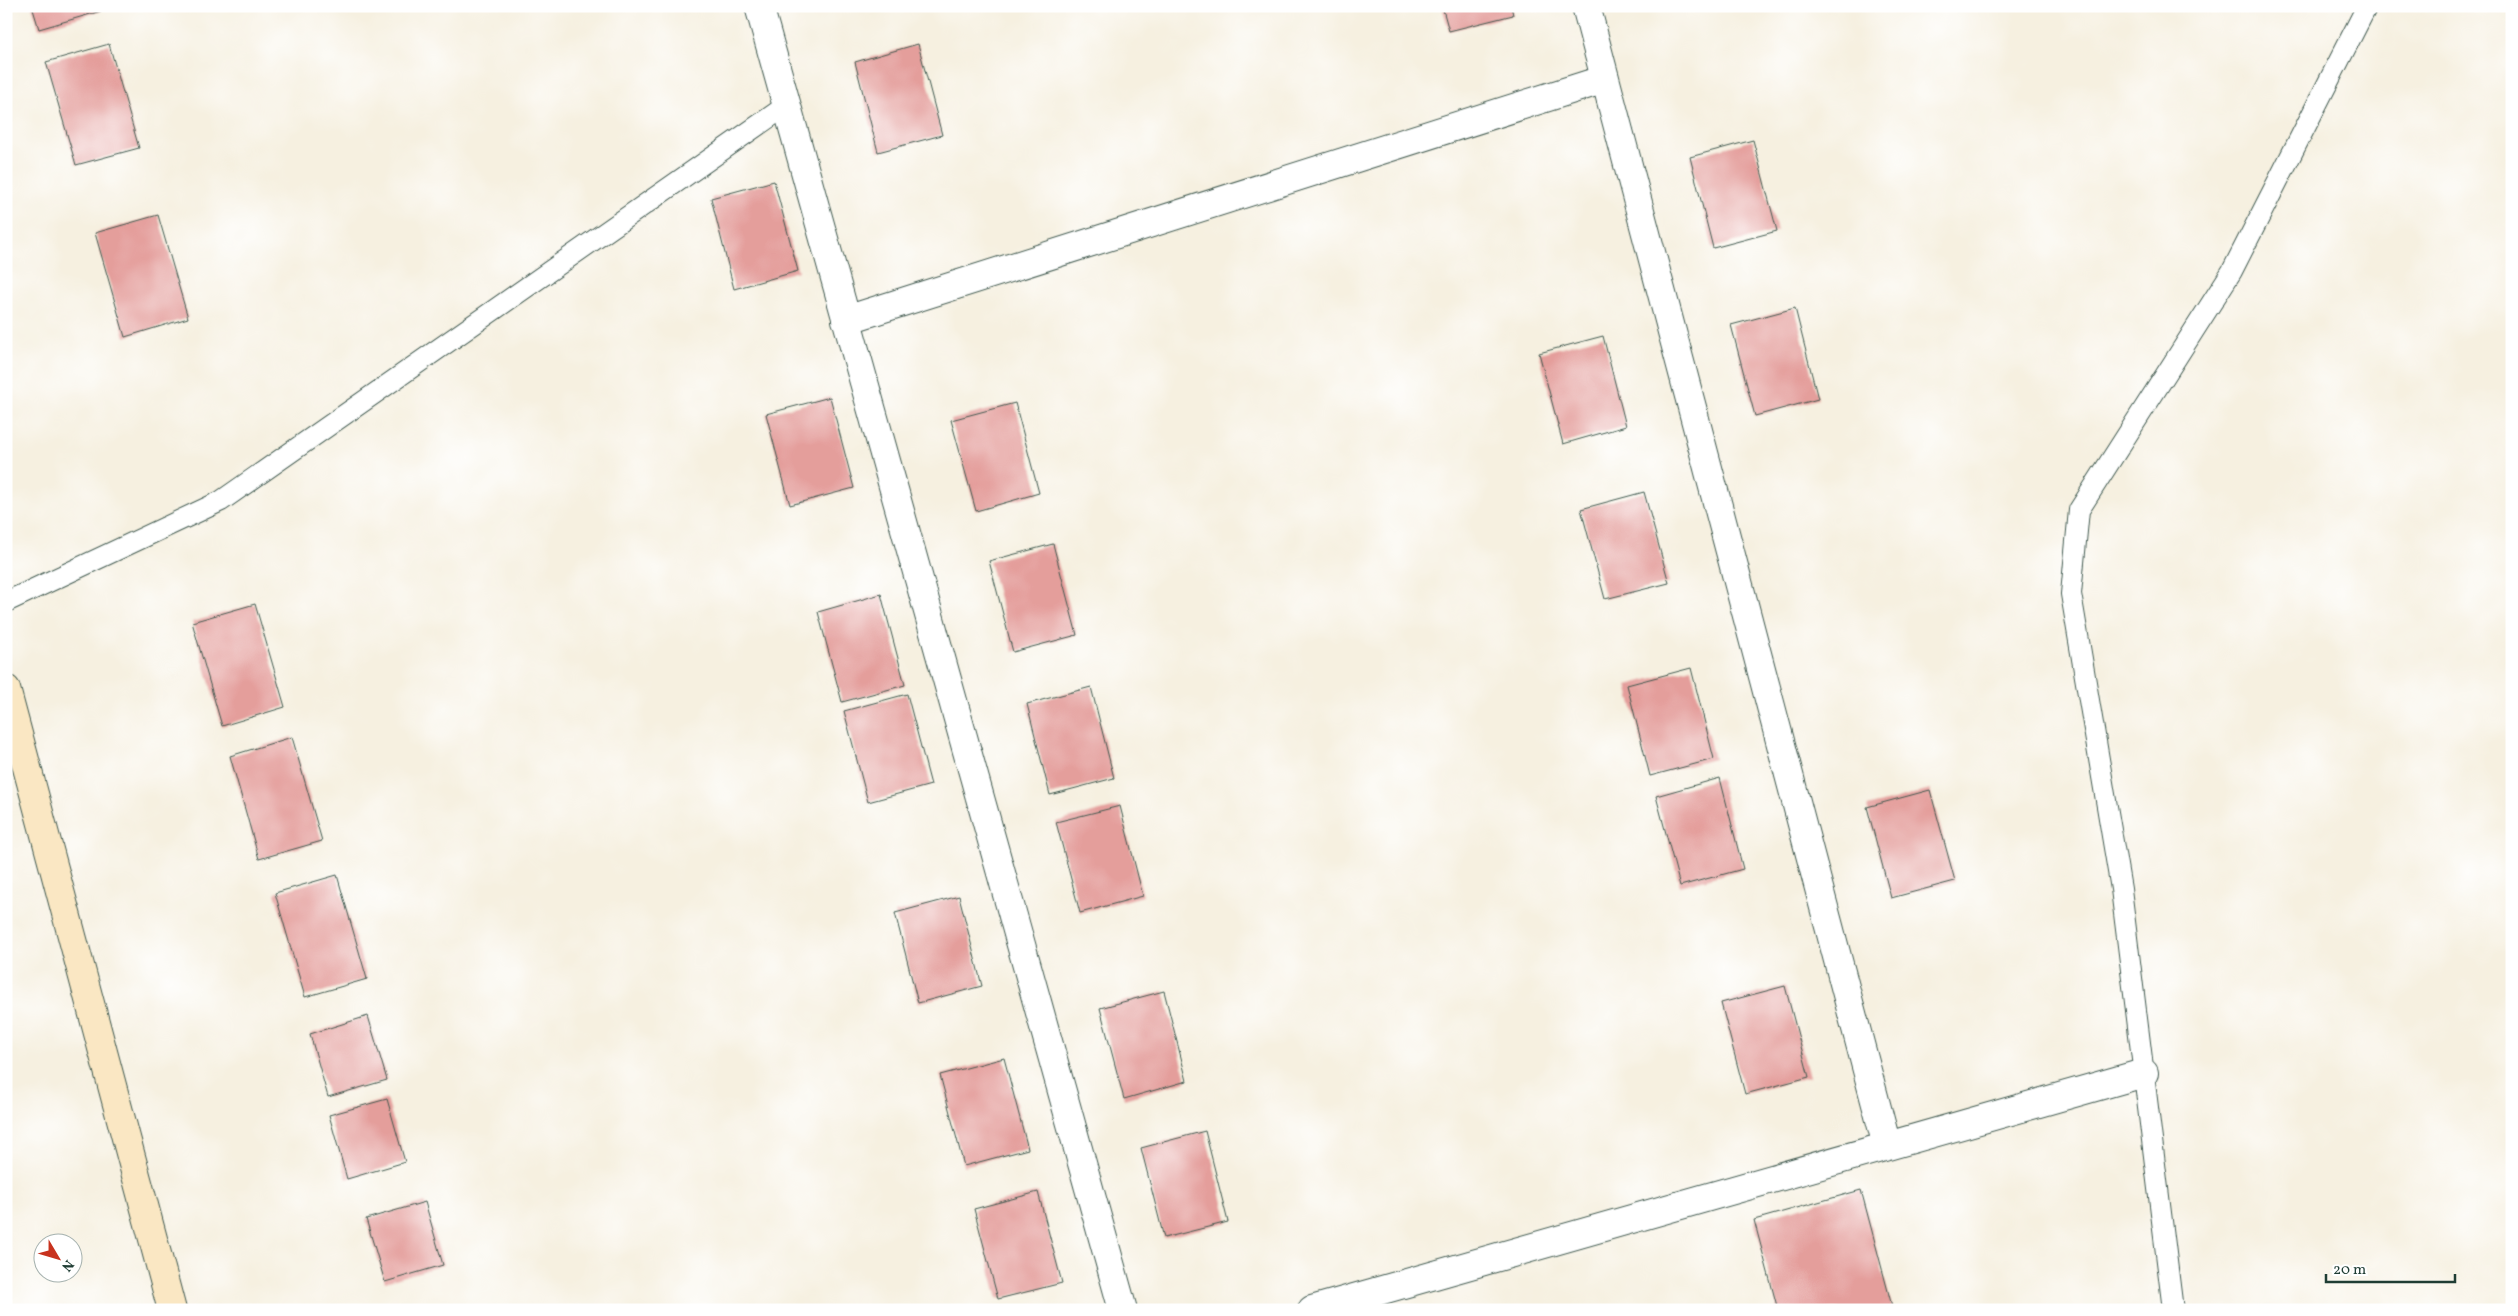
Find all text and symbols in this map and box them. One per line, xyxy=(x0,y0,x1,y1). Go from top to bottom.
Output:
north arrow xyxy=(32,1234,82,1284)
scale bar xyxy=(2326,1251,2454,1283)
text: N xyxy=(56,1255,78,1275)
text: 20 m xyxy=(2333,1260,2366,1281)

